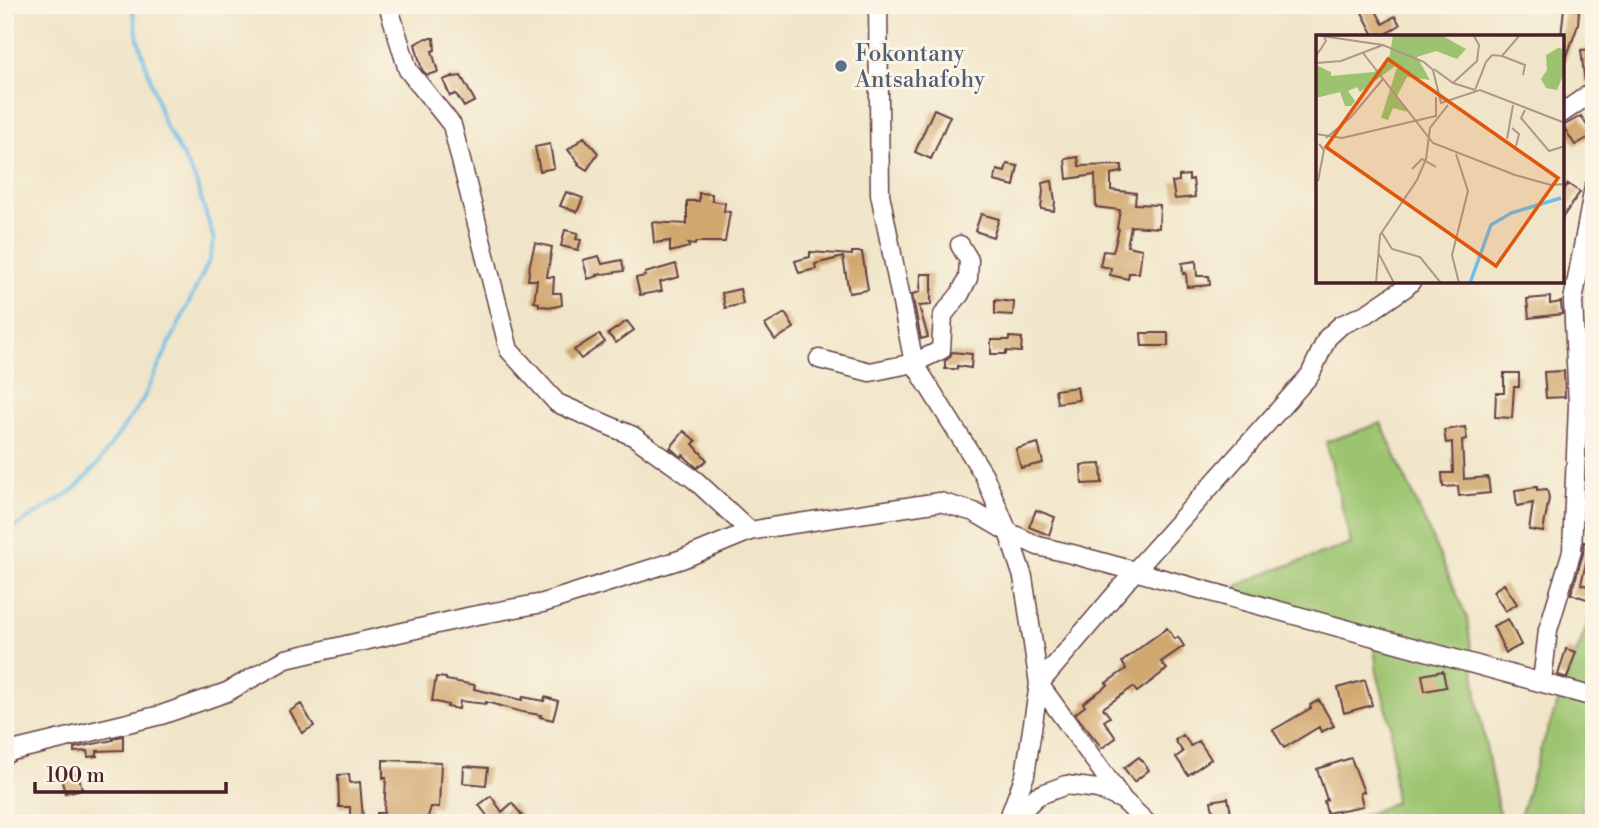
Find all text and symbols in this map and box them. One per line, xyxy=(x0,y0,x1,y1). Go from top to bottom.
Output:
inset map xyxy=(1316,35,1564,284)
place label: Fokontany Antsahafohy xyxy=(854,40,986,94)
marker: Fokontany Antsahafohy xyxy=(833,58,849,74)
scale bar xyxy=(35,751,226,795)
text: 100 m xyxy=(46,763,105,789)

